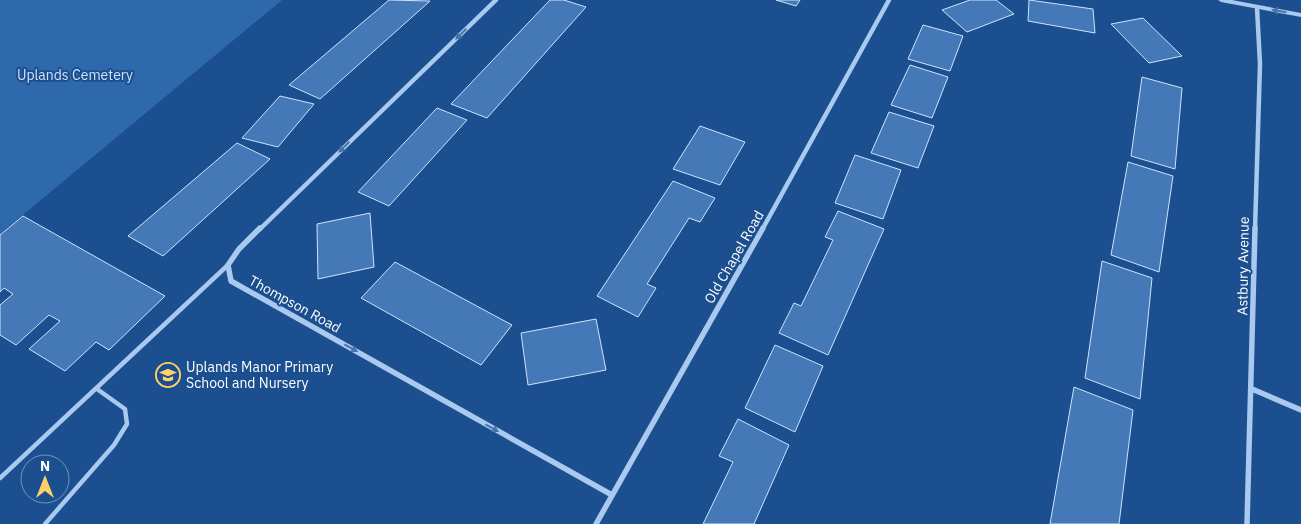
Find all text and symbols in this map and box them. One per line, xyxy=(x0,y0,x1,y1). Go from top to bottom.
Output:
one-way arrow xyxy=(1270,7,1286,15)
one-way arrow xyxy=(455,28,467,40)
park label: Uplands Cemetery xyxy=(17,66,133,84)
one-way arrow xyxy=(339,141,351,153)
street label: Old Chapel Road xyxy=(700,207,768,307)
street label: Astbury Avenue xyxy=(1233,216,1253,316)
street label: Thompson Road xyxy=(246,271,344,337)
one-way arrow xyxy=(344,344,358,353)
place label: Uplands Manor Primary School and Nursery xyxy=(186,358,333,392)
school or university icon: Uplands Manor Primary School and Nursery xyxy=(155,362,181,388)
one-way arrow xyxy=(486,424,499,433)
north arrow xyxy=(20,454,70,504)
text: N xyxy=(40,457,50,475)

